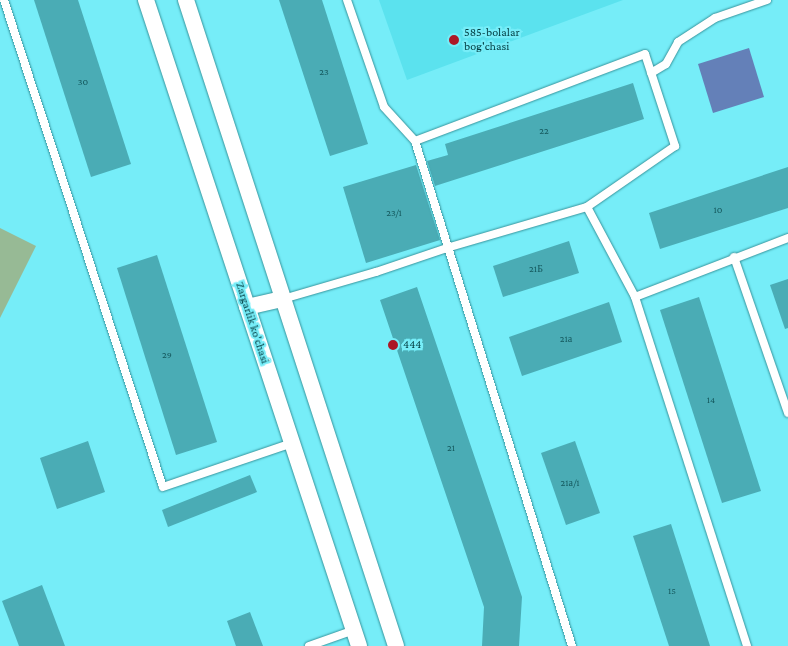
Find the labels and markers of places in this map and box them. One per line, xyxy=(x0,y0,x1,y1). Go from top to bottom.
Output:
place label: 585-bolalar bog'chasi xyxy=(464,26,520,54)
marker: 585-bolalar bog'chasi xyxy=(448,34,460,46)
place label: 444 xyxy=(403,338,421,352)
marker: 444 xyxy=(387,339,399,351)

